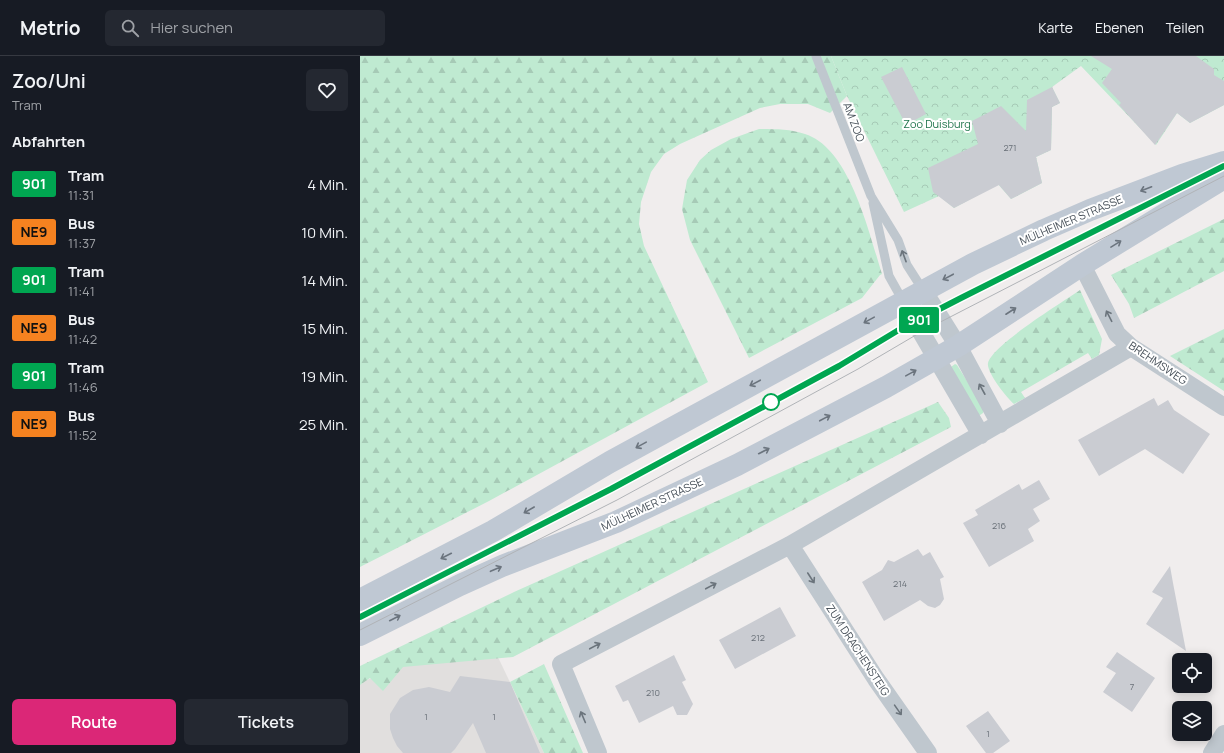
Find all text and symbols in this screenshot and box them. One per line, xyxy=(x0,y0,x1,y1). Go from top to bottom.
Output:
search box xyxy=(105,10,385,46)
text: Metrio xyxy=(20,15,81,41)
icon: search xyxy=(119,17,141,39)
text: Hier suchen xyxy=(151,17,233,38)
text: Karte xyxy=(1038,18,1073,37)
text: Ebenen xyxy=(1095,18,1144,37)
text: Teilen xyxy=(1166,18,1204,37)
text: Zoo/Uni xyxy=(12,68,86,94)
button: heart xyxy=(306,69,348,111)
text: Tram xyxy=(12,96,42,114)
street label: AM ZOO xyxy=(840,100,869,144)
park label: Zoo Duisburg xyxy=(903,116,971,131)
text: Abfahrten xyxy=(12,131,85,152)
house number: 271 xyxy=(1003,141,1017,154)
text: Tram xyxy=(68,165,104,186)
text: 901 xyxy=(22,174,46,193)
text: 4 Min. xyxy=(307,174,348,195)
one-way arrow xyxy=(1140,185,1152,193)
text: 11:31 xyxy=(68,186,94,204)
street label: MÜLHEIMER STRASSE xyxy=(1017,191,1125,248)
text: Bus xyxy=(68,213,95,234)
text: NE9 xyxy=(21,222,47,241)
text: 10 Min. xyxy=(301,222,348,243)
text: 11:37 xyxy=(68,234,96,252)
one-way arrow xyxy=(1110,240,1122,248)
one-way arrow xyxy=(899,251,907,263)
text: Tram xyxy=(68,261,104,282)
text: 901 xyxy=(22,270,46,289)
text: 14 Min. xyxy=(301,270,348,291)
one-way arrow xyxy=(942,273,954,281)
text: 11:41 xyxy=(68,282,95,300)
line badge: 901 xyxy=(896,307,942,333)
one-way arrow xyxy=(1005,307,1016,315)
text: Bus xyxy=(68,309,95,330)
text: 901 xyxy=(907,310,931,329)
one-way arrow xyxy=(1104,310,1112,322)
one-way arrow xyxy=(863,317,875,325)
text: NE9 xyxy=(21,318,47,337)
text: 15 Min. xyxy=(302,318,348,339)
text: 11:42 xyxy=(68,330,97,348)
street label: BREHMSWEG xyxy=(1126,338,1191,388)
text: Tram xyxy=(68,357,104,378)
text: 901 xyxy=(22,366,46,385)
text: 19 Min. xyxy=(301,366,348,387)
one-way arrow xyxy=(905,368,917,376)
text: 11:46 xyxy=(68,378,98,396)
one-way arrow xyxy=(749,380,761,388)
one-way arrow xyxy=(977,384,985,396)
unlabelled marker xyxy=(762,393,780,411)
text: Bus xyxy=(68,405,95,426)
text: NE9 xyxy=(21,414,47,433)
text: 25 Min. xyxy=(299,414,348,435)
one-way arrow xyxy=(819,414,831,422)
text: 11:52 xyxy=(68,426,97,444)
one-way arrow xyxy=(635,442,647,449)
one-way arrow xyxy=(758,447,770,454)
street label: MÜLHEIMER STRASSE xyxy=(598,473,705,534)
one-way arrow xyxy=(523,507,535,515)
house number: 216 xyxy=(992,519,1007,532)
one-way arrow xyxy=(440,552,452,560)
one-way arrow xyxy=(490,565,502,572)
one-way arrow xyxy=(807,572,815,583)
house number: 214 xyxy=(893,577,907,590)
one-way arrow xyxy=(704,582,716,589)
street label: ZUM DRACHENSTEIG xyxy=(823,601,894,699)
one-way arrow xyxy=(389,614,401,621)
house number: 212 xyxy=(751,631,765,644)
one-way arrow xyxy=(589,642,601,649)
map controls xyxy=(1172,653,1212,741)
button: locate xyxy=(1172,653,1212,693)
house number: 7 xyxy=(1130,680,1135,693)
house number: 210 xyxy=(646,686,660,699)
button: Route xyxy=(12,699,176,745)
button: Tickets xyxy=(184,699,348,745)
button: layers xyxy=(1172,701,1212,741)
one-way arrow xyxy=(894,704,902,715)
house number: 1 xyxy=(424,710,428,723)
house number: 1 xyxy=(492,710,496,723)
one-way arrow xyxy=(579,711,586,723)
house number: 1 xyxy=(986,727,990,740)

